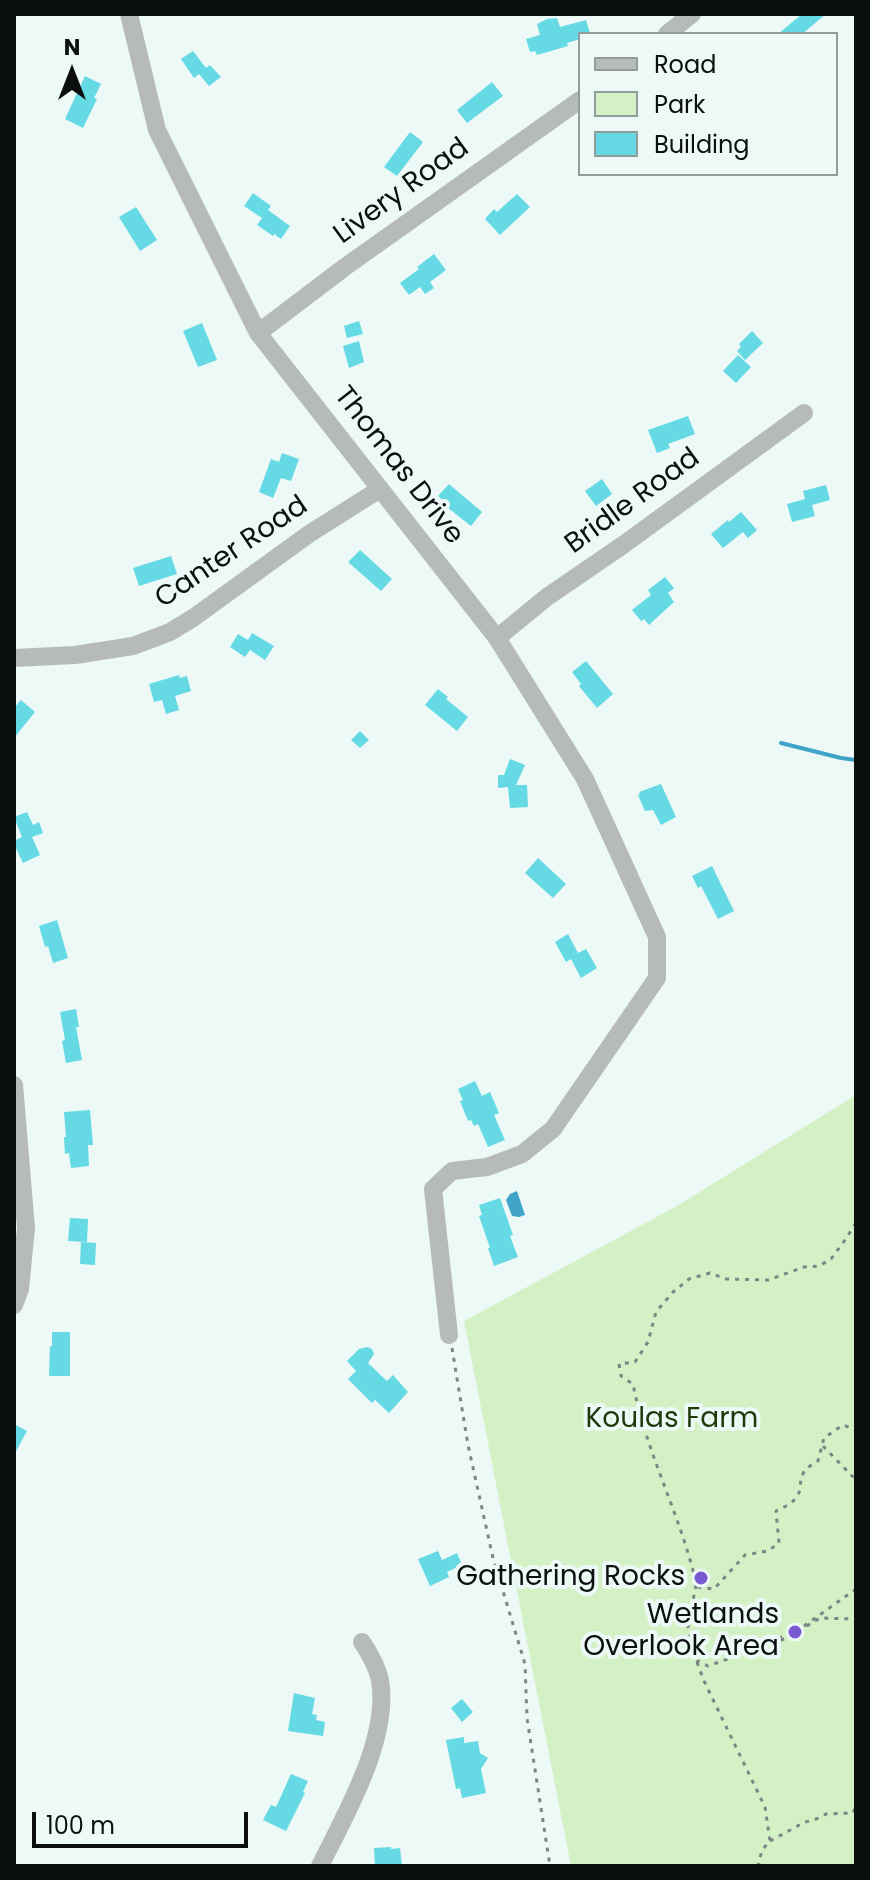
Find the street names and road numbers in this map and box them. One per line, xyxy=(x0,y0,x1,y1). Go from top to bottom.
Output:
street label: Livery Road xyxy=(328,132,476,252)
street label: Thomas Drive xyxy=(326,380,470,552)
street label: Bridle Road xyxy=(559,442,707,562)
street label: Canter Road xyxy=(149,490,315,616)

